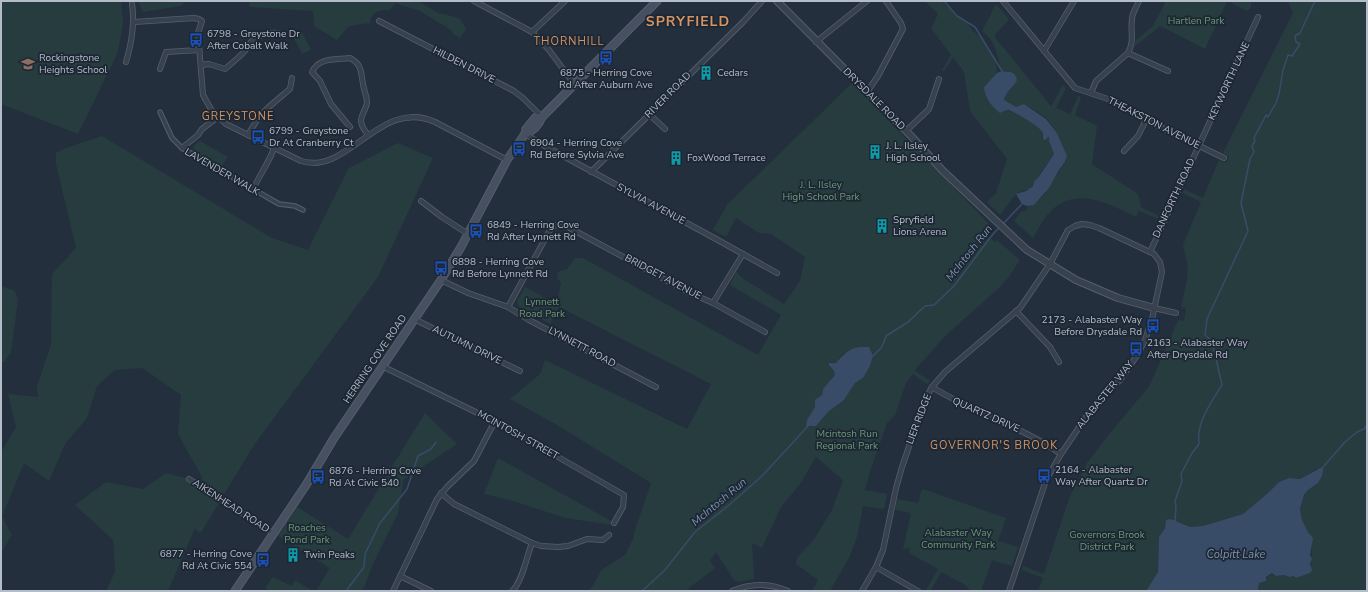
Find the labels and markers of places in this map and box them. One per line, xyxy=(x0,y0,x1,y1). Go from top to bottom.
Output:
place label: 6798 - Greystone Dr After Cobalt Walk xyxy=(207,27,300,53)
bus stop icon: 6798 - Greystone Dr After Cobalt Walk xyxy=(188,32,204,48)
bus stop icon: 6875 - Herring Cove Rd After Auburn Ave xyxy=(598,50,614,66)
place label: Rockingstone Heights School xyxy=(39,51,107,77)
school or university icon: Rockingstone Heights School xyxy=(20,56,36,72)
building icon: Cedars xyxy=(698,65,714,81)
place label: 6875 - Herring Cove Rd After Auburn Ave xyxy=(559,66,653,92)
place label: Cedars xyxy=(717,66,748,80)
place label: 6799 - Greystone Dr At Cranberry Ct xyxy=(269,124,354,150)
bus stop icon: 6799 - Greystone Dr At Cranberry Ct xyxy=(250,129,266,145)
place label: 6904 - Herring Cove Rd Before Sylvia Ave xyxy=(530,136,624,162)
place label: J. L. Ilsley High School xyxy=(885,139,941,165)
bus stop icon: 6904 - Herring Cove Rd Before Sylvia Ave xyxy=(511,141,527,157)
building icon: J. L. Ilsley High School xyxy=(867,144,883,160)
building icon: FoxWood Terrace xyxy=(668,150,684,166)
place label: FoxWood Terrace xyxy=(687,151,766,165)
place label: Spryfield Lions Arena xyxy=(893,213,946,239)
place label: 6849 - Herring Cove Rd After Lynnett Rd xyxy=(487,218,579,244)
building icon: Spryfield Lions Arena xyxy=(874,218,890,234)
bus stop icon: 6849 - Herring Cove Rd After Lynnett Rd xyxy=(468,223,484,239)
place label: 6898 - Herring Cove Rd Before Lynnett Rd xyxy=(452,255,548,281)
bus stop icon: 6898 - Herring Cove Rd Before Lynnett Rd xyxy=(433,260,449,276)
place label: 2173 - Alabaster Way Before Drysdale Rd xyxy=(1041,313,1143,339)
bus stop icon: 2173 - Alabaster Way Before Drysdale Rd xyxy=(1145,318,1161,334)
place label: 2163 - Alabaster Way After Drysdale Rd xyxy=(1147,336,1248,362)
bus stop icon: 2163 - Alabaster Way After Drysdale Rd xyxy=(1128,341,1144,357)
place label: 2164 - Alabaster Way After Quartz Dr xyxy=(1055,463,1148,489)
place label: 6876 - Herring Cove Rd At Civic 540 xyxy=(329,464,421,490)
bus stop icon: 2164 - Alabaster Way After Quartz Dr xyxy=(1036,468,1052,484)
bus stop icon: 6876 - Herring Cove Rd At Civic 540 xyxy=(310,469,326,485)
place label: 6877 - Herring Cove Rd At Civic 554 xyxy=(160,547,252,573)
building icon: Twin Peaks xyxy=(285,547,301,563)
place label: Twin Peaks xyxy=(304,548,355,562)
bus stop icon: 6877 - Herring Cove Rd At Civic 554 xyxy=(255,552,271,568)

